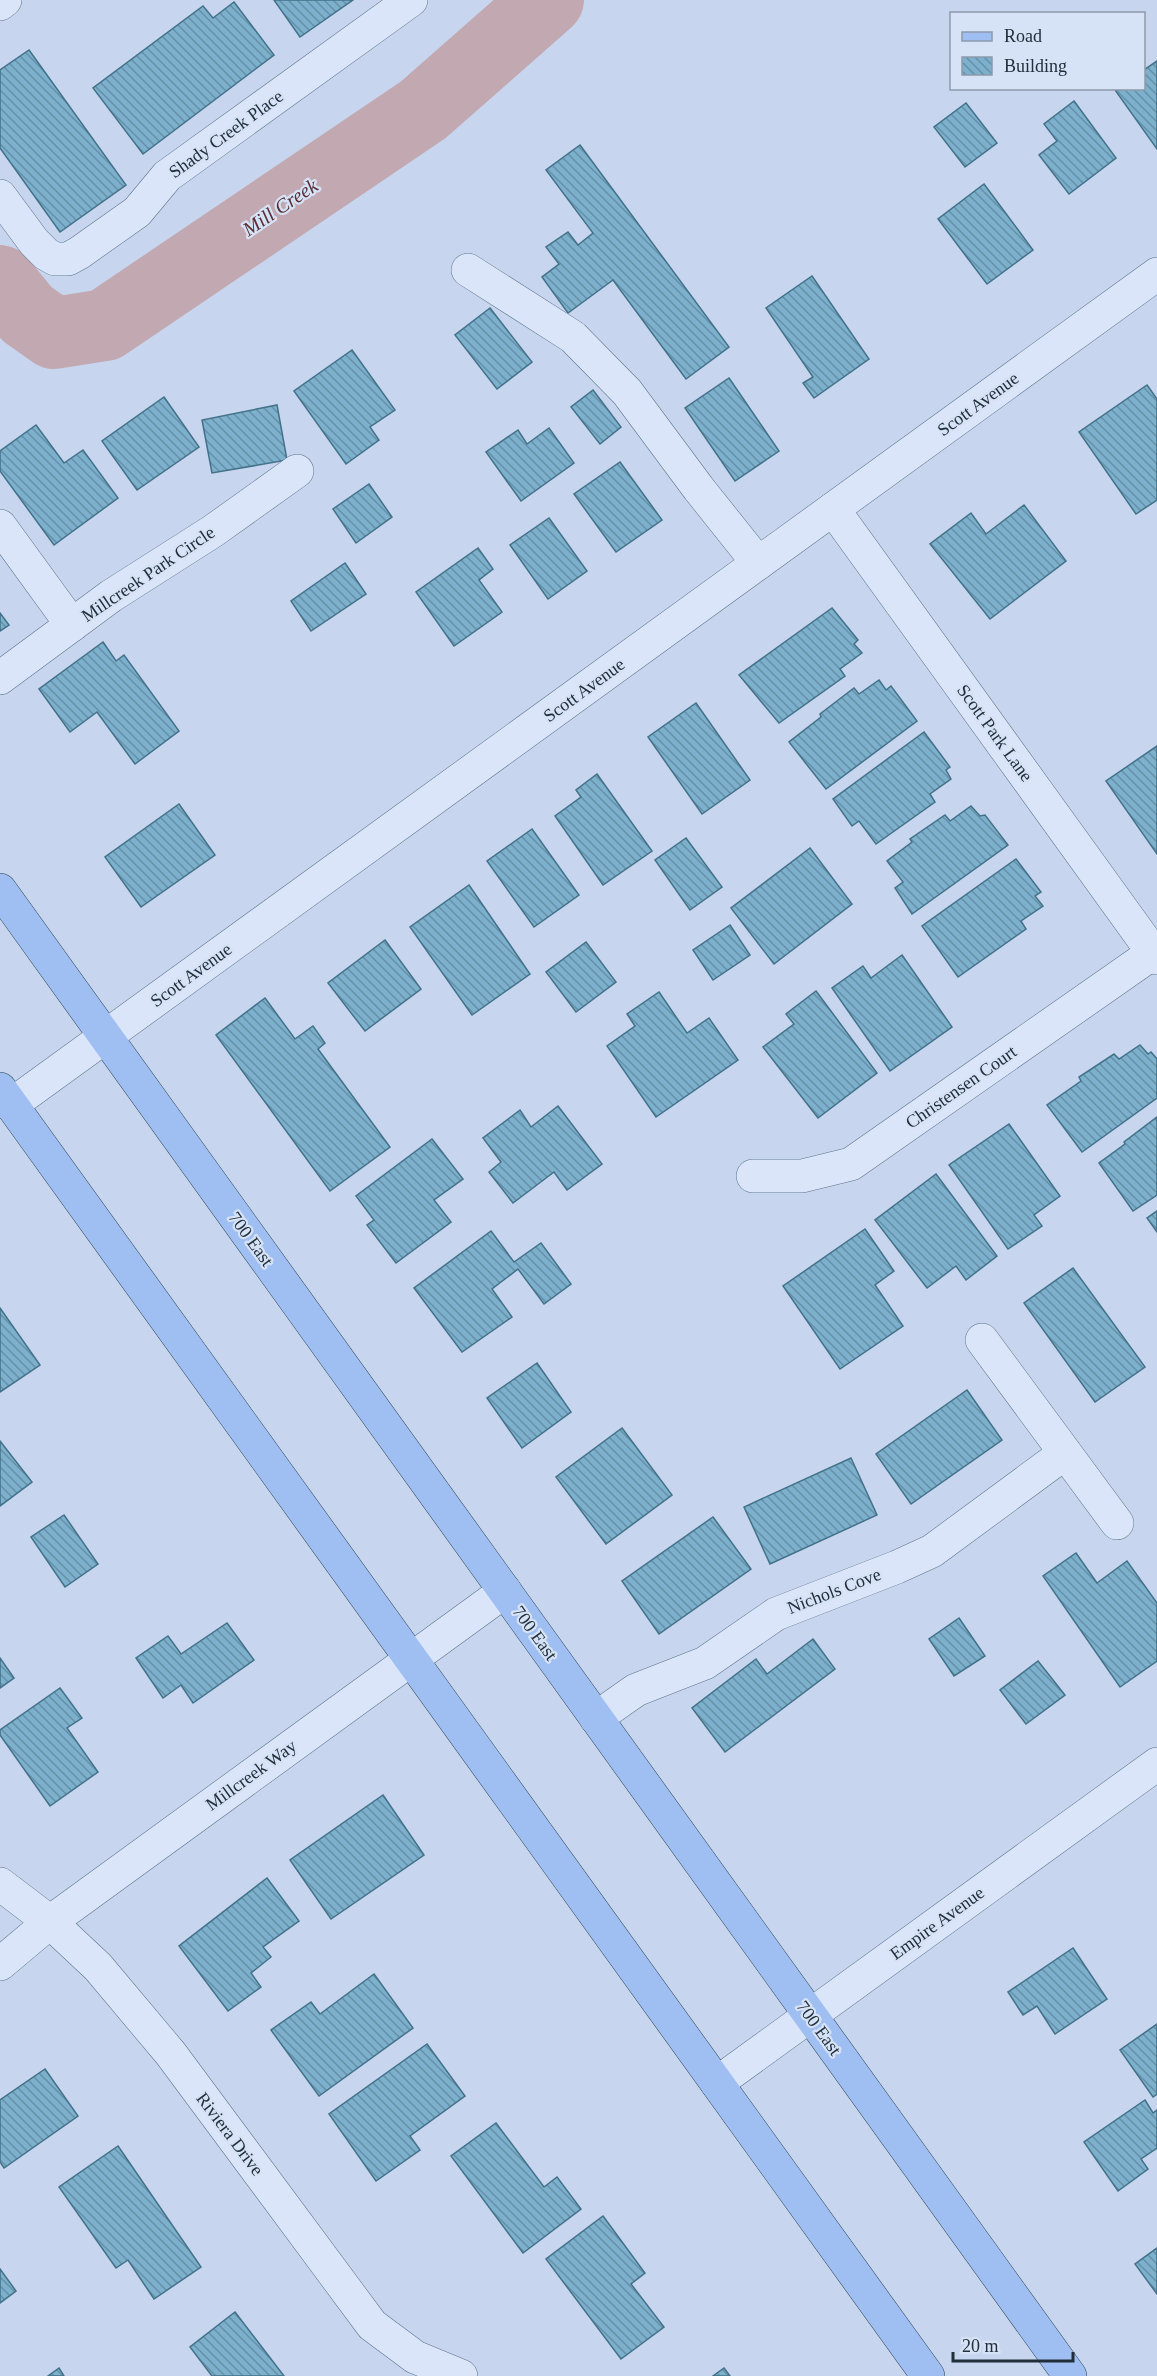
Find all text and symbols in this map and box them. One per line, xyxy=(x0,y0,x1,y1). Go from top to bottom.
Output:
legend xyxy=(950,12,1145,90)
text: Road xyxy=(1004,26,1042,46)
text: Building xyxy=(1004,56,1067,76)
street label: Shady Creek Place xyxy=(165,86,287,182)
water label: Mill Creek xyxy=(238,173,322,241)
street label: Scott Avenue xyxy=(934,368,1022,440)
street label: Millcreek Park Circle xyxy=(78,522,218,626)
street label: Scott Avenue xyxy=(540,654,628,726)
street label: Scott Park Lane xyxy=(953,681,1037,785)
street label: Scott Avenue xyxy=(147,939,235,1011)
street label: Christensen Court xyxy=(902,1041,1020,1133)
street label: 700 East xyxy=(225,1208,277,1270)
street label: Nichols Cove xyxy=(784,1564,884,1618)
street label: 700 East xyxy=(509,1602,561,1664)
street label: Millcreek Way xyxy=(202,1736,300,1814)
street label: Empire Avenue xyxy=(886,1882,988,1964)
street label: 700 East xyxy=(793,1997,845,2059)
street label: Riviera Drive xyxy=(192,2089,268,2179)
scale bar xyxy=(953,2325,1073,2363)
text: 20 m xyxy=(962,2336,999,2356)

